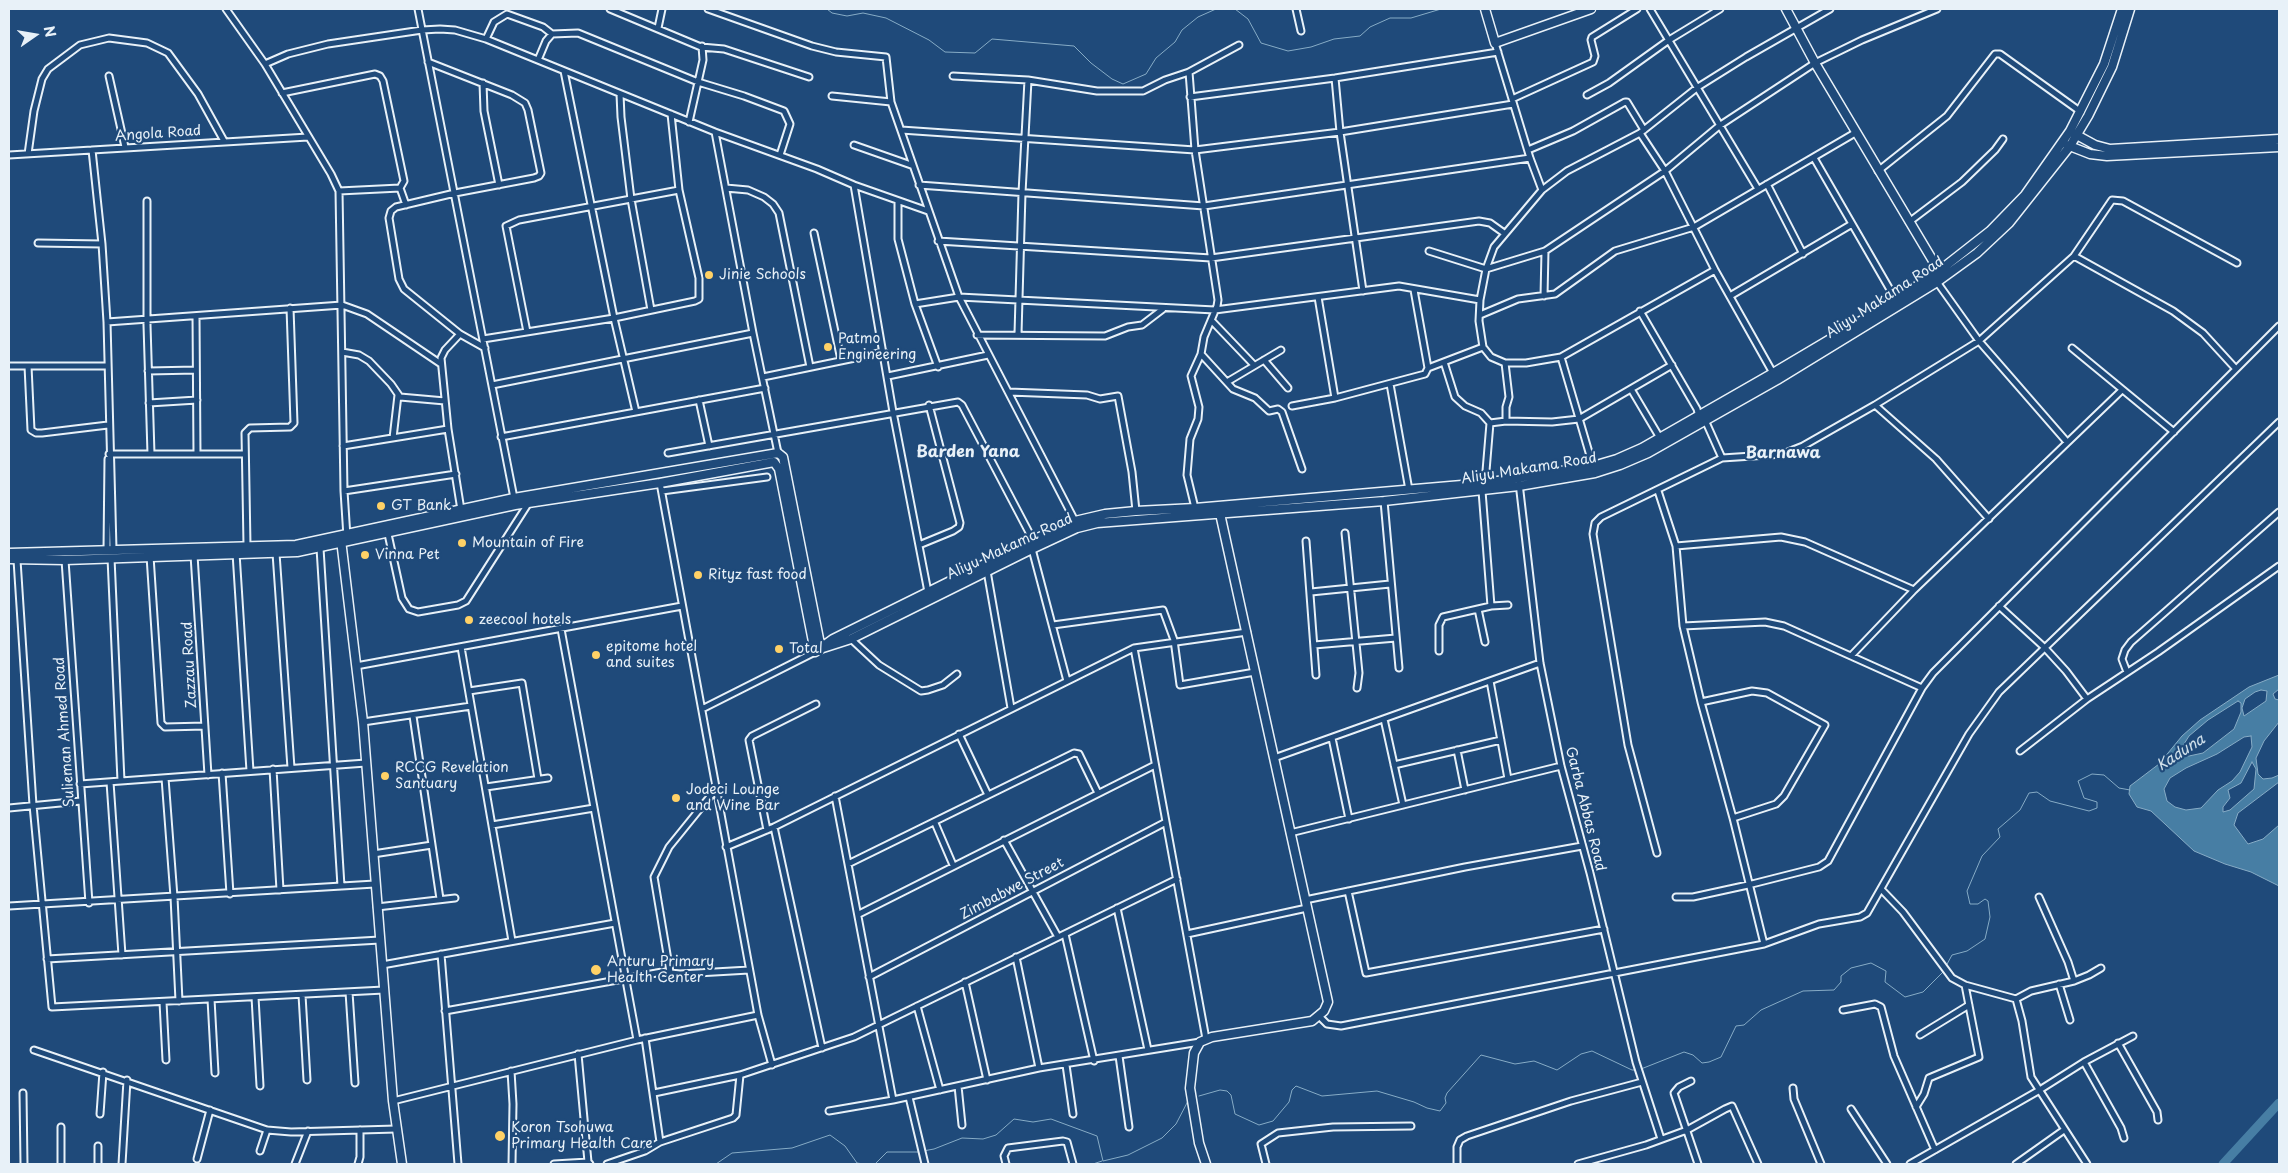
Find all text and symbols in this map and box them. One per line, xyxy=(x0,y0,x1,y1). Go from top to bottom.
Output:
north arrow xyxy=(10,10,60,60)
text: N xyxy=(39,24,62,39)
street label: Angola Road xyxy=(114,123,202,145)
street label: Aliyu Makama Road xyxy=(1823,254,1947,342)
place label: Jinie Schools xyxy=(719,267,806,283)
marker: Jinie Schools xyxy=(703,269,715,281)
place label: Patmo Engineering xyxy=(838,331,916,364)
marker: Patmo Engineering xyxy=(822,341,834,353)
district label: Barden Yana xyxy=(916,443,1020,463)
district label: Barnawa xyxy=(1745,444,1821,464)
street label: Aliyu Makama Road xyxy=(1460,450,1598,488)
place label: GT Bank xyxy=(391,498,452,514)
marker: GT Bank xyxy=(375,500,387,512)
street label: Aliyu Makama Road xyxy=(944,510,1076,584)
place label: Mountain of Fire xyxy=(472,535,584,551)
marker: Mountain of Fire xyxy=(456,537,468,549)
place label: Vinna Pet xyxy=(375,547,440,563)
marker: Vinna Pet xyxy=(359,549,371,561)
place label: Rityz fast food xyxy=(708,567,807,583)
marker: Rityz fast food xyxy=(692,569,704,581)
place label: zeecool hotels xyxy=(479,612,571,628)
marker: zeecool hotels xyxy=(463,614,475,626)
street label: Zazzau Road xyxy=(179,621,201,709)
place label: epitome hotel and suites xyxy=(606,639,697,672)
place label: Total xyxy=(789,641,823,657)
marker: Total xyxy=(773,643,785,655)
marker: epitome hotel and suites xyxy=(590,649,602,661)
street label: Sulieman Ahmed Road xyxy=(51,656,79,808)
water label: Kaduna xyxy=(2154,731,2208,775)
street label: Garba Abbas Road xyxy=(1561,745,1609,873)
place label: RCCG Revelation Santuary xyxy=(395,760,509,792)
marker: RCCG Revelation Santuary xyxy=(379,770,391,782)
place label: Jodeci Lounge and Wine Bar xyxy=(686,782,780,814)
marker: Jodeci Lounge and Wine Bar xyxy=(670,792,682,804)
street label: Zimbabwe Street xyxy=(957,855,1067,923)
place label: Anturu Primary Health Center xyxy=(607,954,714,986)
marker: Anturu Primary Health Center xyxy=(589,963,603,977)
place label: Koron Tsohuwa Primary Health Care xyxy=(511,1120,653,1152)
marker: Koron Tsohuwa Primary Health Care xyxy=(493,1129,507,1143)

